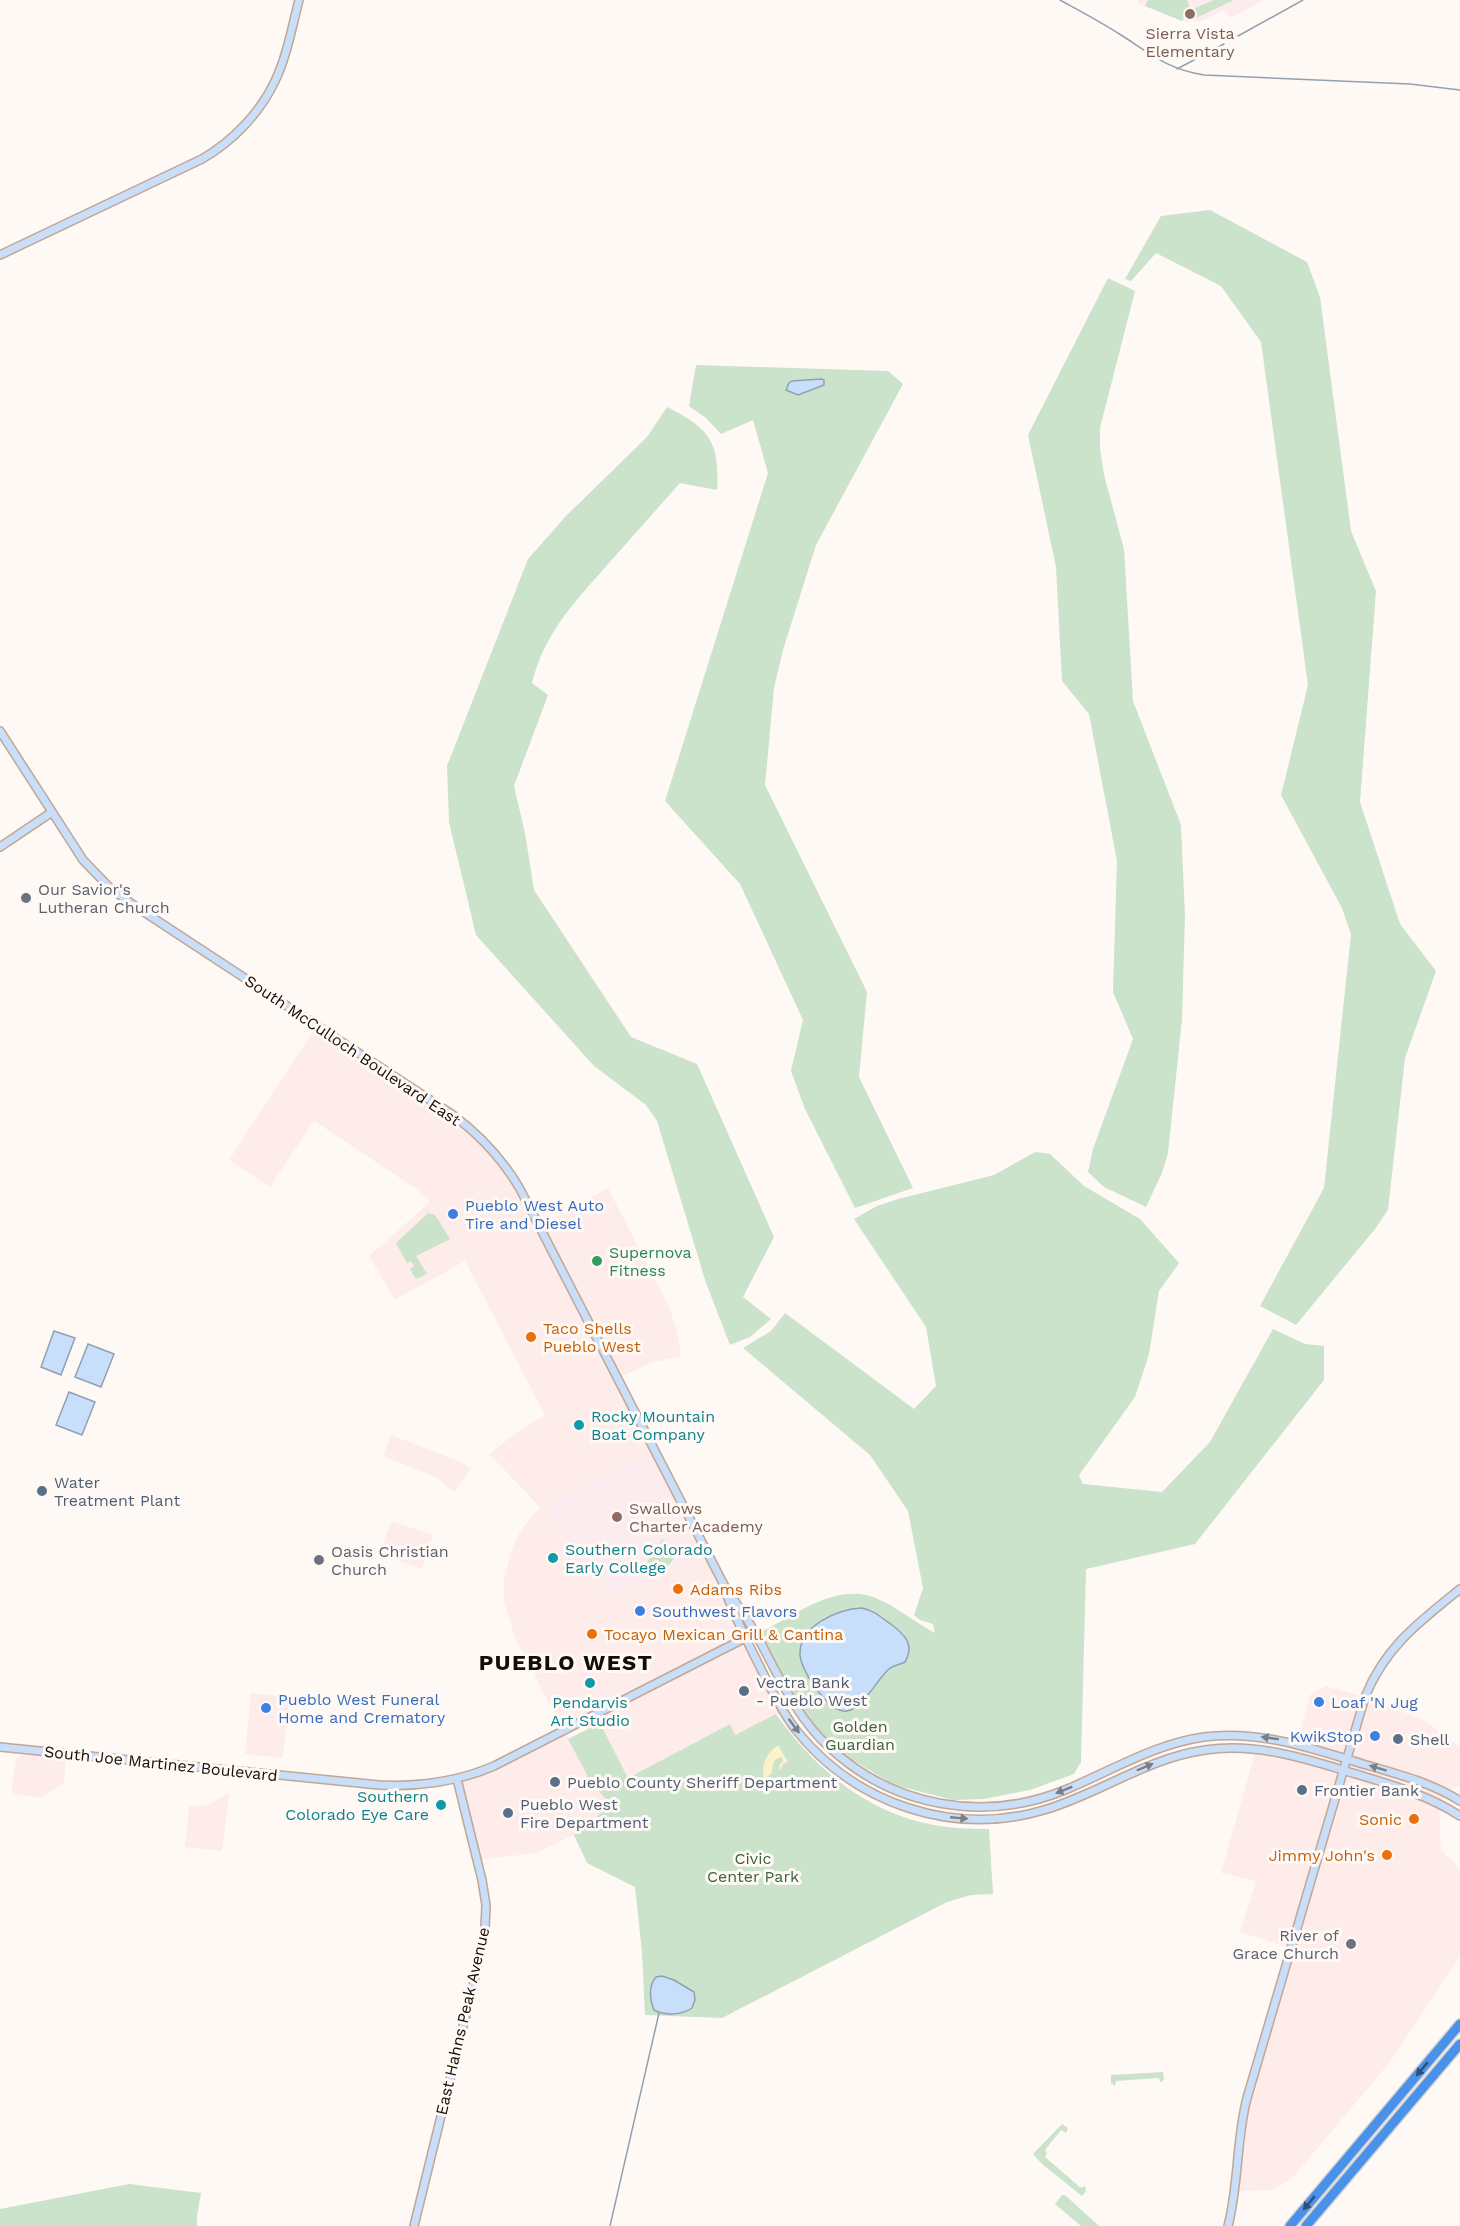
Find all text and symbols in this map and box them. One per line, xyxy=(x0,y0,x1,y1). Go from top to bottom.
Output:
marker: Sierra Vista Elementary xyxy=(1183,7,1197,21)
place label: Sierra Vista Elementary xyxy=(1145,24,1235,61)
place label: Our Savior's Lutheran Church xyxy=(38,880,170,917)
marker: Our Savior's Lutheran Church xyxy=(19,891,33,905)
street label: South McCulloch Boulevard East xyxy=(241,971,464,1130)
place label: Pueblo West Auto Tire and Diesel xyxy=(465,1196,604,1233)
marker: Pueblo West Auto Tire and Diesel xyxy=(446,1207,460,1221)
place label: Supernova Fitness xyxy=(609,1243,692,1280)
marker: Supernova Fitness xyxy=(590,1254,604,1268)
place label: Taco Shells Pueblo West xyxy=(543,1319,641,1356)
marker: Taco Shells Pueblo West xyxy=(524,1330,538,1344)
place label: Rocky Mountain Boat Company xyxy=(591,1407,715,1444)
marker: Rocky Mountain Boat Company xyxy=(572,1418,586,1432)
place label: Water Treatment Plant xyxy=(54,1473,180,1510)
marker: Water Treatment Plant xyxy=(35,1484,49,1498)
place label: Swallows Charter Academy xyxy=(629,1499,764,1536)
marker: Swallows Charter Academy xyxy=(610,1510,624,1524)
place label: Southern Colorado Early College xyxy=(565,1540,713,1577)
place label: Oasis Christian Church xyxy=(331,1542,449,1579)
marker: Southern Colorado Early College xyxy=(546,1551,560,1565)
marker: Oasis Christian Church xyxy=(312,1553,326,1567)
place label: Adams Ribs xyxy=(690,1580,782,1599)
marker: Adams Ribs xyxy=(671,1582,685,1596)
place label: Southwest Flavors xyxy=(652,1602,797,1621)
marker: Southwest Flavors xyxy=(633,1604,647,1618)
place label: Tocayo Mexican Grill & Cantina xyxy=(604,1625,843,1644)
marker: Tocayo Mexican Grill & Cantina xyxy=(585,1627,599,1641)
district label: PUEBLO WEST xyxy=(479,1650,653,1675)
place label: Vectra Bank - Pueblo West xyxy=(756,1673,868,1710)
marker: Pendarvis Art Studio xyxy=(583,1676,597,1690)
marker: Vectra Bank - Pueblo West xyxy=(737,1684,751,1698)
place label: Pueblo West Funeral Home and Crematory xyxy=(278,1690,446,1727)
place label: Pendarvis Art Studio xyxy=(550,1693,630,1730)
place label: Loaf 'N Jug xyxy=(1331,1693,1418,1712)
marker: Loaf 'N Jug xyxy=(1312,1695,1326,1709)
marker: Pueblo West Funeral Home and Crematory xyxy=(259,1701,273,1715)
park label: Golden Guardian xyxy=(825,1717,895,1754)
one-way arrow xyxy=(788,1718,800,1734)
place label: KwikStop xyxy=(1290,1727,1363,1746)
marker: KwikStop xyxy=(1368,1729,1382,1743)
place label: Shell xyxy=(1410,1730,1449,1749)
marker: Shell xyxy=(1391,1732,1405,1746)
one-way arrow xyxy=(1260,1734,1279,1743)
street label: South Joe Martinez Boulevard xyxy=(43,1742,279,1785)
one-way arrow xyxy=(1136,1762,1154,1772)
one-way arrow xyxy=(1369,1763,1387,1772)
place label: Pueblo County Sheriff Department xyxy=(567,1773,838,1792)
marker: Pueblo County Sheriff Department xyxy=(548,1775,562,1789)
place label: Frontier Bank xyxy=(1314,1781,1419,1800)
marker: Frontier Bank xyxy=(1295,1783,1309,1797)
one-way arrow xyxy=(1055,1786,1073,1795)
place label: Southern Colorado Eye Care xyxy=(285,1787,429,1824)
place label: Pueblo West Fire Department xyxy=(520,1795,649,1832)
marker: Southern Colorado Eye Care xyxy=(434,1798,448,1812)
marker: Pueblo West Fire Department xyxy=(501,1806,515,1820)
place label: Sonic xyxy=(1359,1810,1402,1829)
marker: Sonic xyxy=(1407,1812,1421,1826)
one-way arrow xyxy=(950,1813,969,1823)
place label: Jimmy John's xyxy=(1269,1846,1375,1865)
marker: Jimmy John's xyxy=(1380,1848,1394,1862)
park label: Civic Center Park xyxy=(707,1849,799,1886)
street label: East Hahns Peak Avenue xyxy=(432,1925,493,2117)
place label: River of Grace Church xyxy=(1233,1926,1340,1963)
marker: River of Grace Church xyxy=(1344,1937,1358,1951)
one-way arrow xyxy=(1416,2061,1429,2077)
one-way arrow xyxy=(1303,2195,1316,2210)

